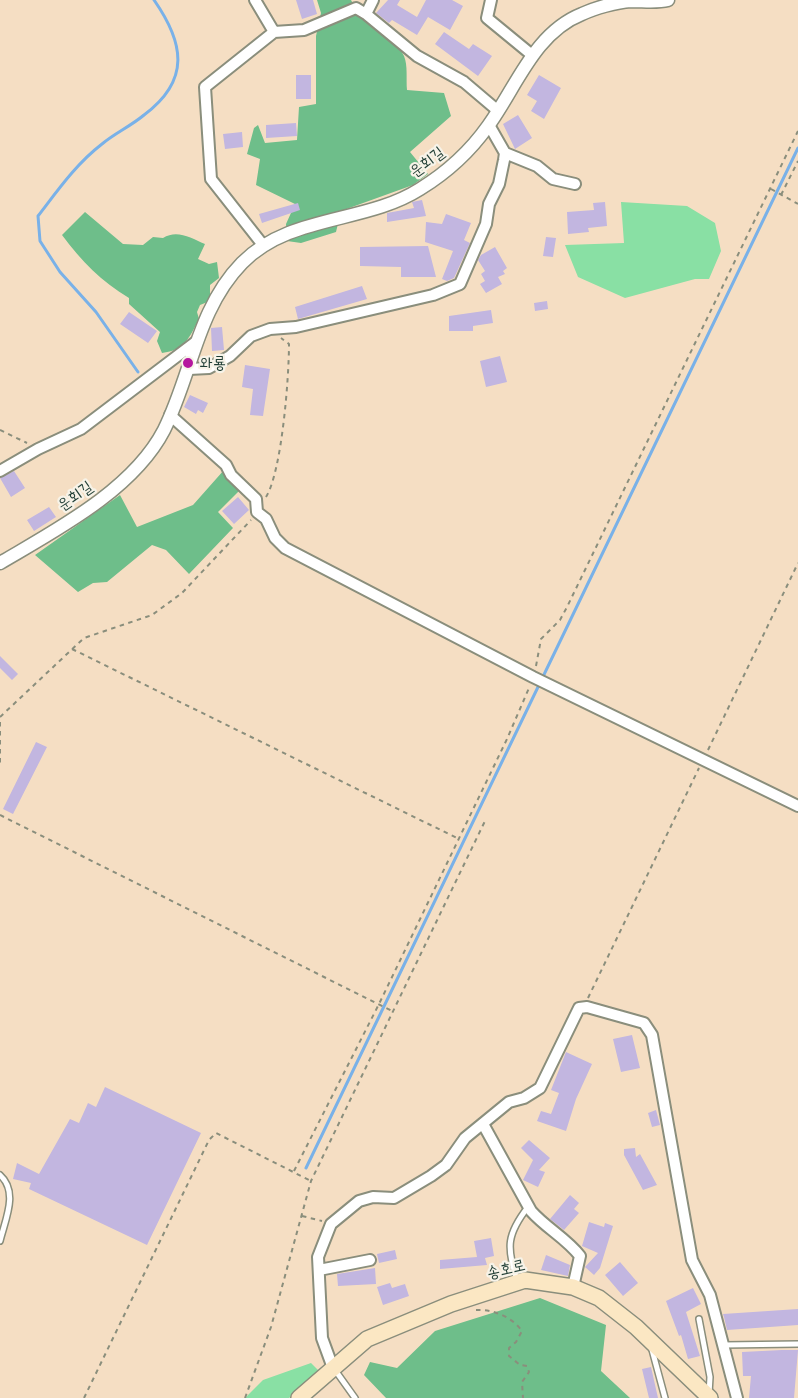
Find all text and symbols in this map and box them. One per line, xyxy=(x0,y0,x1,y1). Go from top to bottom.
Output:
street label: 운회길 xyxy=(406,143,448,181)
place label: 와룡 xyxy=(200,353,226,373)
marker: 와룡 xyxy=(181,356,195,370)
street label: 운회길 xyxy=(54,477,96,515)
street label: 송호로 xyxy=(485,1255,527,1283)

